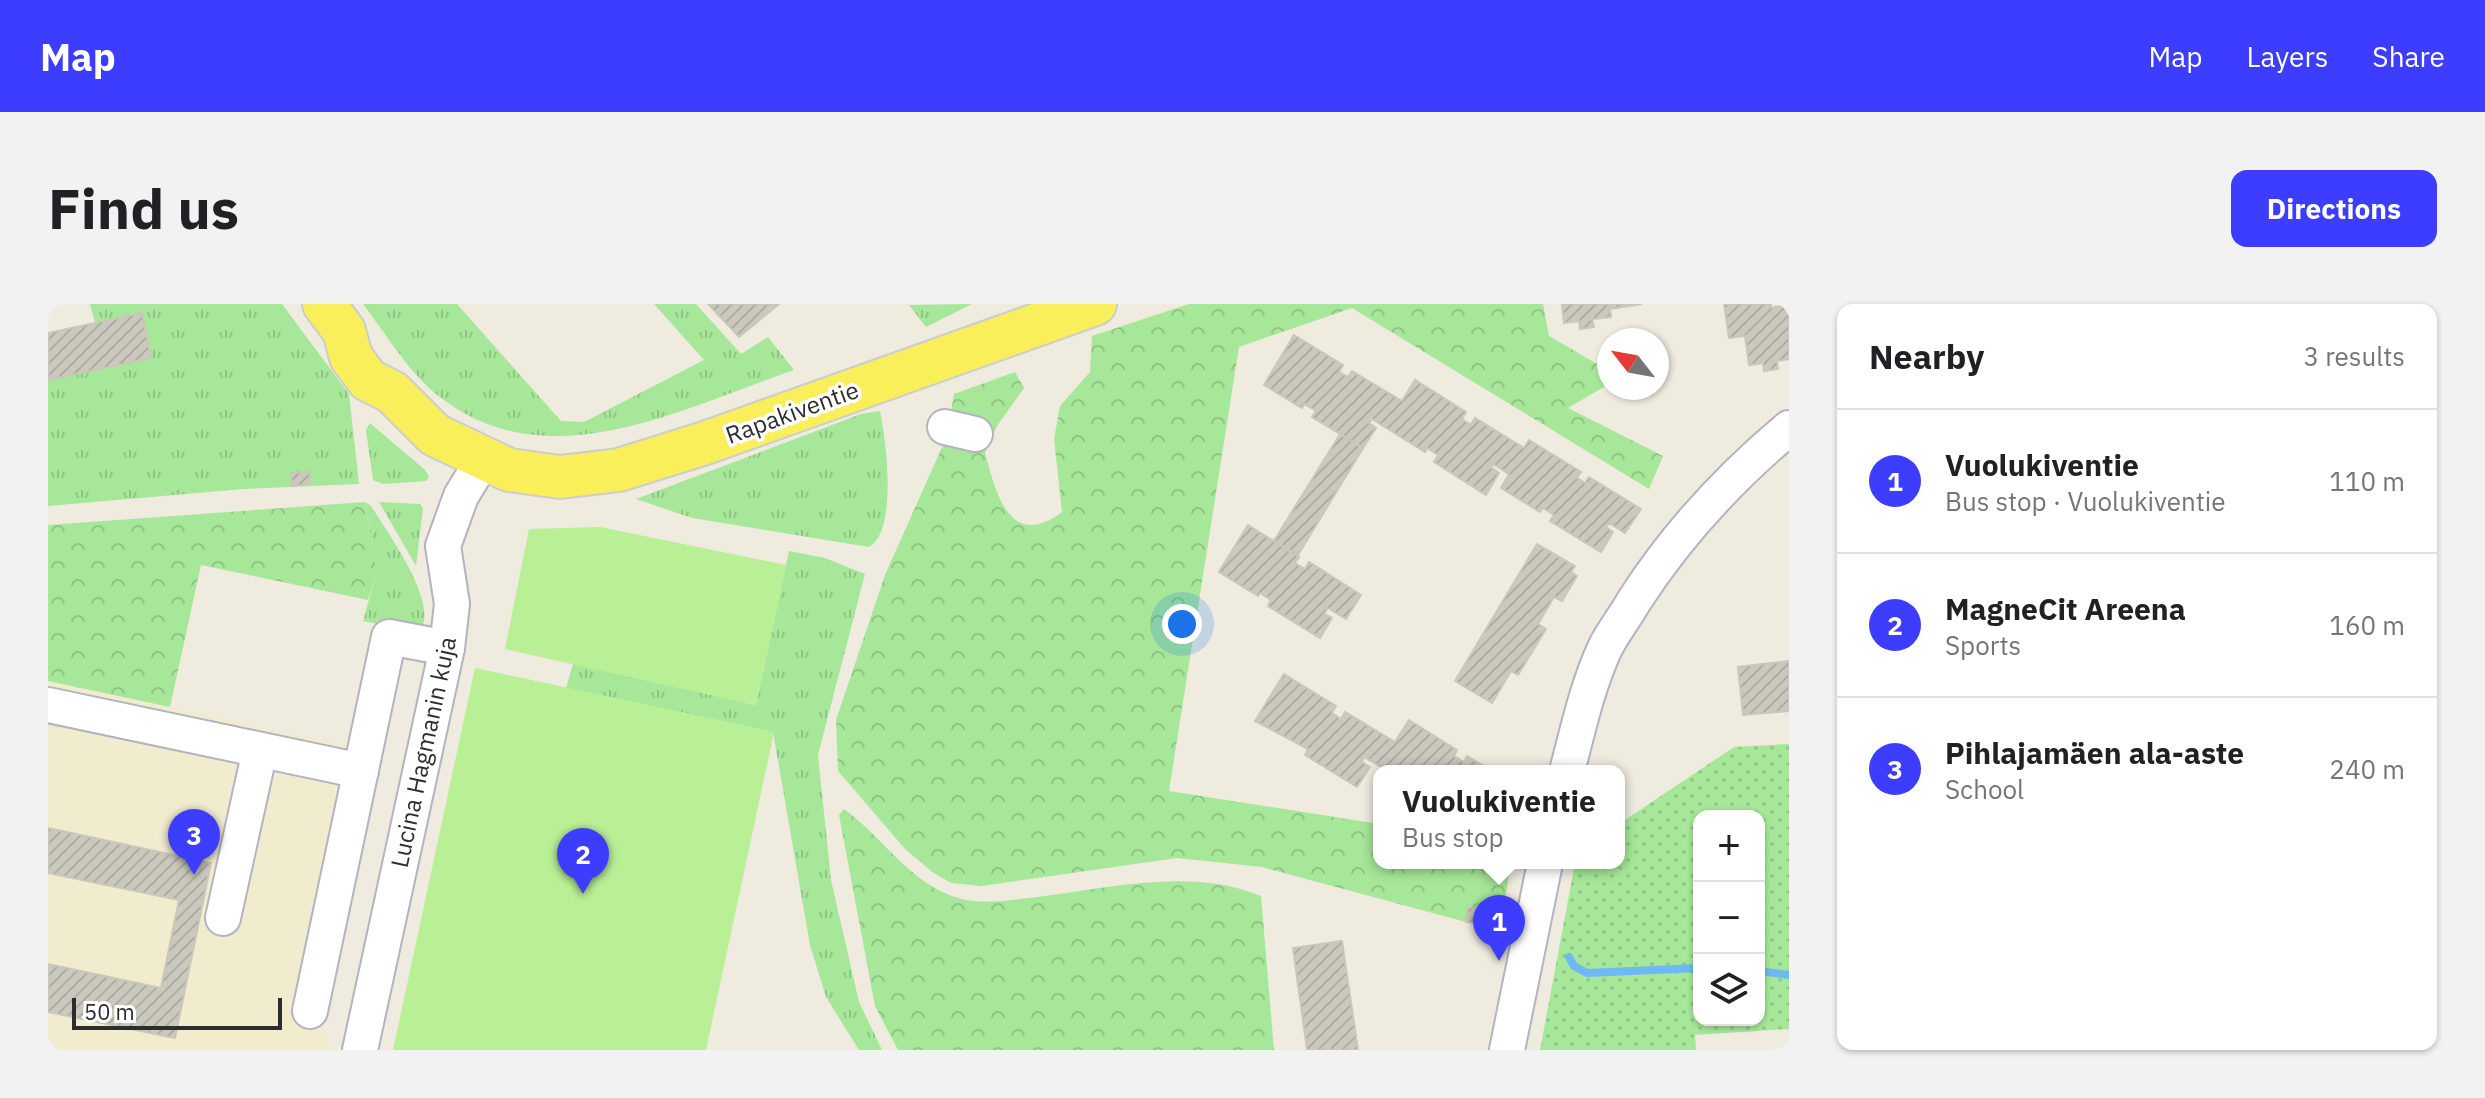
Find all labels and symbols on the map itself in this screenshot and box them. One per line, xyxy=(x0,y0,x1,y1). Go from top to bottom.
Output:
north arrow xyxy=(1597,328,1669,400)
street label: Rapakiventie xyxy=(721,373,863,451)
your location xyxy=(1162,604,1202,644)
street label: Lucina Hagmanin kuja xyxy=(383,633,463,871)
pin: 3 xyxy=(168,809,220,875)
pin: 2 xyxy=(557,828,609,894)
pin: 1 xyxy=(1473,895,1525,961)
scale bar xyxy=(72,994,282,1030)

